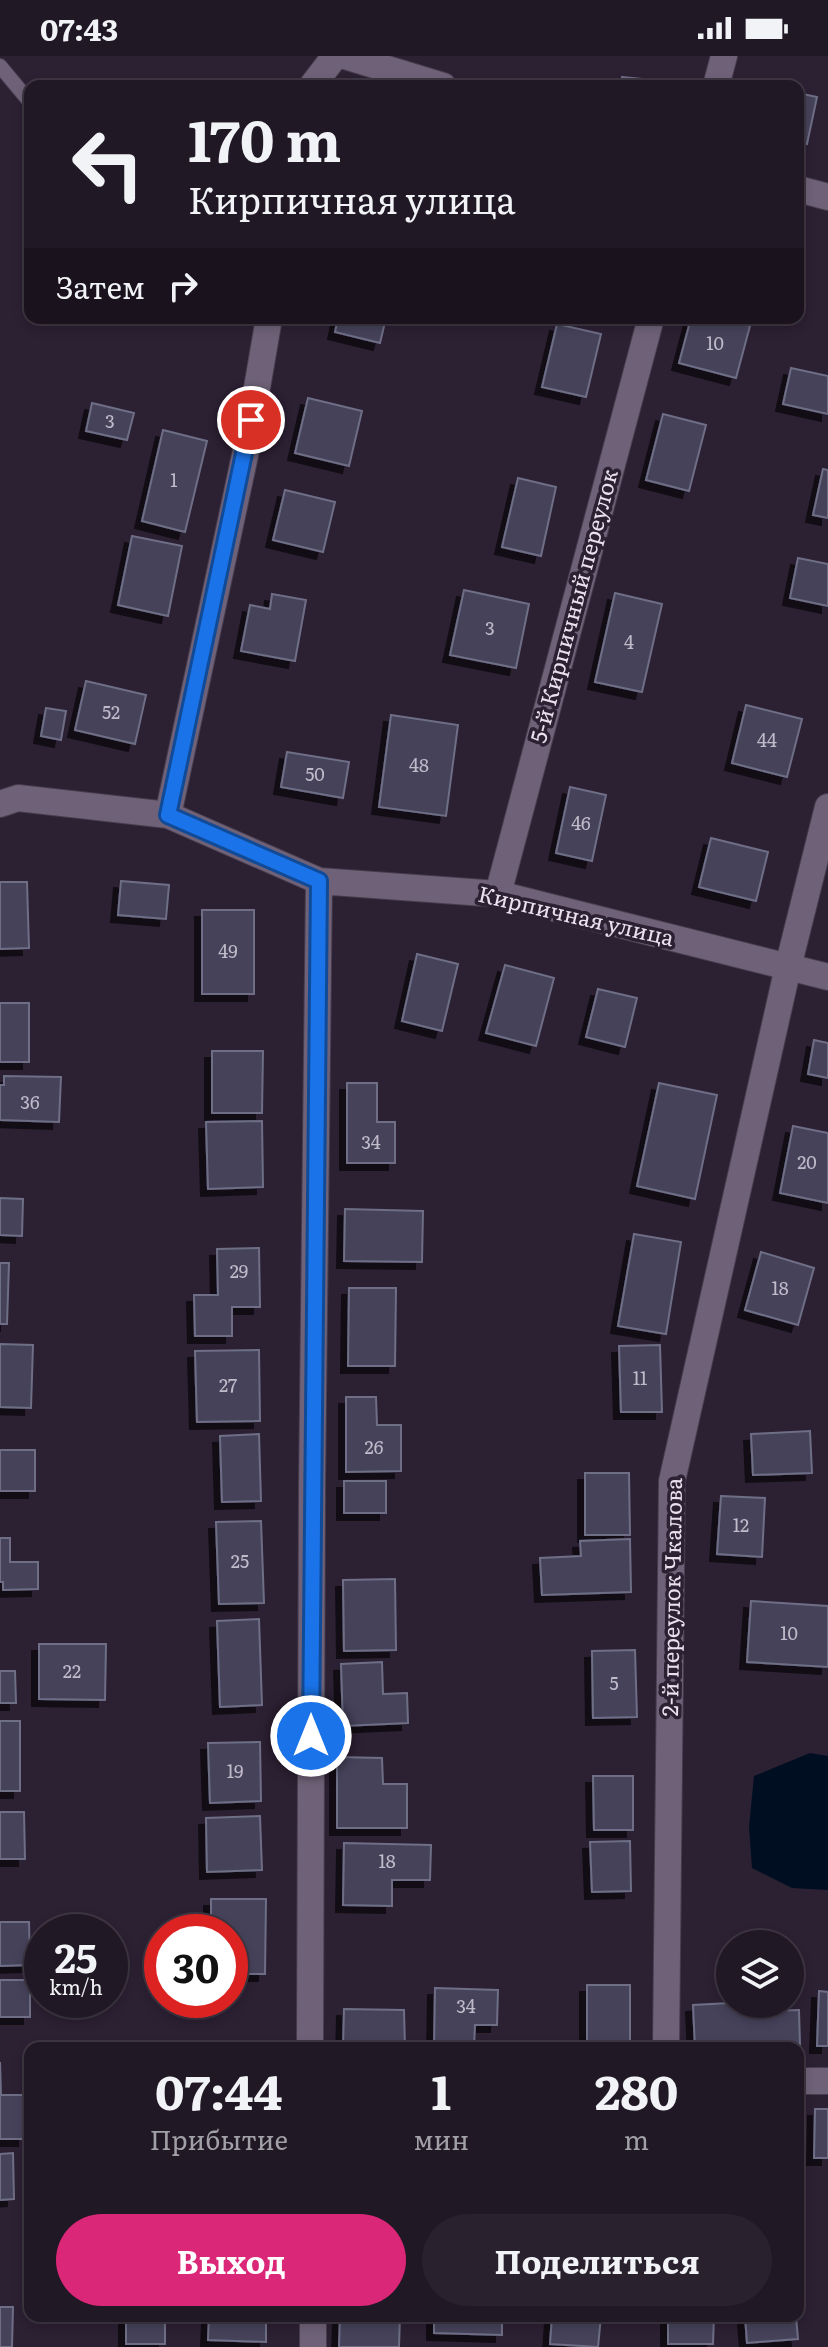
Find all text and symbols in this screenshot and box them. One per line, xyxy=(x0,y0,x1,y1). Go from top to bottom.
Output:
text: 07:43 xyxy=(40,6,118,50)
text: 170 m xyxy=(188,96,341,179)
icon: left xyxy=(56,112,160,216)
text: Кирпичная улица xyxy=(188,172,516,225)
text: Затем xyxy=(56,264,145,308)
icon: right xyxy=(161,264,205,308)
house number: 10 xyxy=(706,329,724,356)
pin xyxy=(217,386,285,454)
icon: arrive xyxy=(229,398,273,442)
house number: 3 xyxy=(105,407,115,434)
street label: 5-й Кирпичный переулок xyxy=(520,465,625,746)
house number: 1 xyxy=(170,466,178,493)
house number: 3 xyxy=(485,614,495,641)
house number: 4 xyxy=(624,628,634,655)
house number: 52 xyxy=(102,698,120,725)
house number: 44 xyxy=(757,726,777,753)
house number: 48 xyxy=(409,751,429,778)
house number: 50 xyxy=(305,760,325,787)
house number: 46 xyxy=(571,809,591,836)
street label: Кирпичная улица xyxy=(475,876,678,953)
house number: 49 xyxy=(218,937,238,964)
house number: 36 xyxy=(20,1088,40,1115)
house number: 34 xyxy=(361,1128,381,1155)
house number: 20 xyxy=(797,1148,817,1175)
house number: 29 xyxy=(230,1257,248,1284)
house number: 18 xyxy=(771,1274,789,1301)
house number: 11 xyxy=(633,1364,647,1391)
house number: 27 xyxy=(219,1371,237,1398)
house number: 26 xyxy=(365,1433,384,1460)
street label: 2-й переулок Чкалова xyxy=(652,1477,689,1717)
house number: 12 xyxy=(733,1511,749,1538)
house number: 25 xyxy=(231,1547,249,1574)
house number: 10 xyxy=(780,1619,798,1646)
house number: 22 xyxy=(63,1657,81,1684)
house number: 5 xyxy=(609,1669,619,1696)
position arrow xyxy=(269,1694,353,1778)
house number: 19 xyxy=(227,1757,243,1784)
house number: 18 xyxy=(378,1847,396,1874)
speed limit sign: 30 xyxy=(144,1914,248,2018)
text: 25 xyxy=(54,1926,98,1985)
map controls xyxy=(716,1930,804,2018)
button: layers xyxy=(716,1930,804,2018)
text: km/h xyxy=(49,1971,103,2001)
house number: 34 xyxy=(456,1992,476,2019)
text: 07:44 xyxy=(155,2054,283,2125)
text: 1 xyxy=(431,2054,451,2125)
text: 280 xyxy=(595,2054,678,2125)
text: Прибытие xyxy=(150,2119,288,2158)
text: мин xyxy=(414,2119,469,2158)
text: m xyxy=(624,2119,649,2158)
button: Выход xyxy=(56,2214,406,2306)
button: Поделиться xyxy=(422,2214,772,2306)

